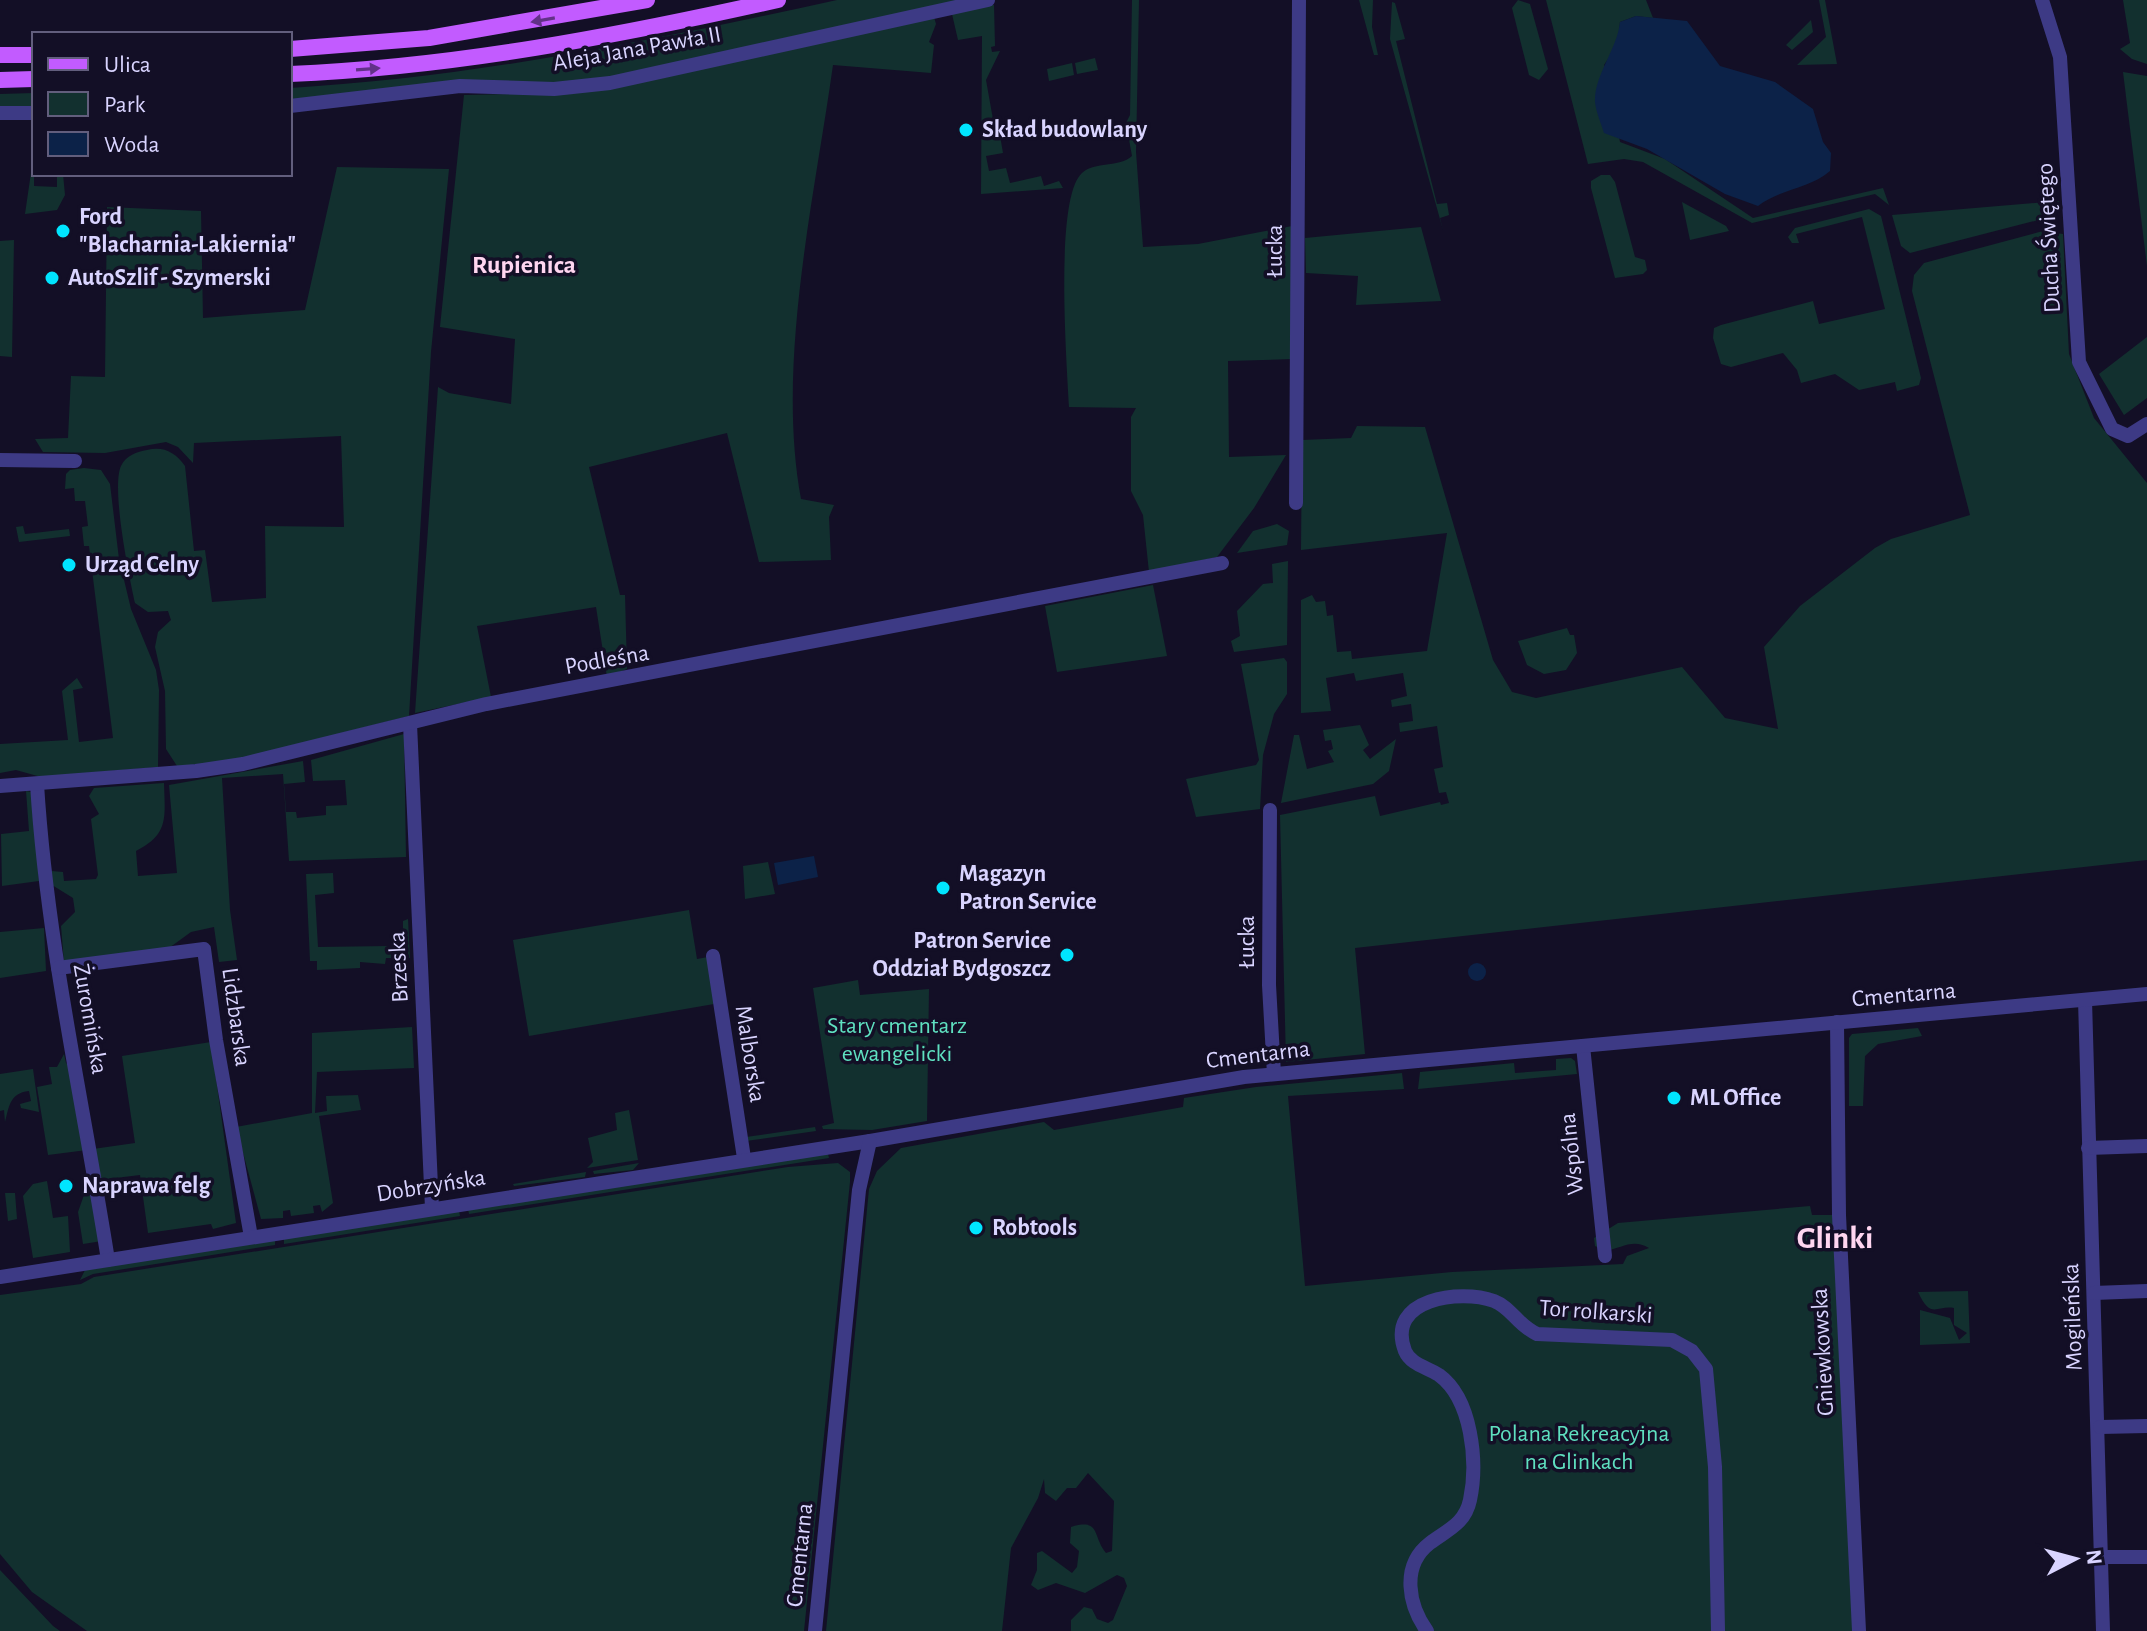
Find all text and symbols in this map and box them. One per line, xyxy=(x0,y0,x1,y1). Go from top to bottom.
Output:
one-way arrow xyxy=(530,15,555,27)
street label: Aleja Jana Pawła II xyxy=(551,22,723,76)
legend xyxy=(32,32,292,176)
text: Ulica xyxy=(104,53,151,77)
one-way arrow xyxy=(356,63,381,76)
text: Park xyxy=(104,93,145,117)
place label: Skład budowlany xyxy=(982,118,1147,142)
marker: Skład budowlany xyxy=(957,121,975,139)
text: Woda xyxy=(104,133,160,157)
street label: Ducha Świętego xyxy=(2031,162,2065,314)
place label: Ford "Blacharnia-Lakiernia" xyxy=(79,205,296,257)
marker: Ford "Blacharnia-Lakiernia" xyxy=(54,222,72,240)
street label: Łucka xyxy=(1263,224,1287,278)
district label: Rupienica xyxy=(472,252,576,278)
place label: AutoSzlif - Szymerski xyxy=(68,266,271,290)
marker: AutoSzlif - Szymerski xyxy=(43,269,61,287)
place label: Urząd Celny xyxy=(85,553,199,577)
marker: Urząd Celny xyxy=(60,556,78,574)
street label: Podleśna xyxy=(563,641,651,679)
place label: Magazyn Patron Service xyxy=(959,862,1097,914)
marker: Magazyn Patron Service xyxy=(934,879,952,897)
street label: Łucka xyxy=(1235,915,1259,969)
place label: Patron Service Oddział Bydgoszcz xyxy=(873,929,1051,981)
street label: Brzeska xyxy=(385,931,413,1003)
marker: Patron Service Oddział Bydgoszcz xyxy=(1058,946,1076,964)
street label: Żuromińska xyxy=(69,962,112,1076)
street label: Lidzbarska xyxy=(217,966,255,1068)
street label: Cmentarna xyxy=(1851,978,1957,1012)
street label: Malborska xyxy=(730,1004,770,1104)
park label: Stary cmentarz ewangelicki xyxy=(827,1014,967,1066)
street label: Cmentarna xyxy=(1205,1037,1311,1073)
place label: ML Office xyxy=(1690,1086,1781,1110)
marker: ML Office xyxy=(1665,1089,1683,1107)
street label: Wspólna xyxy=(1556,1112,1588,1196)
street label: Dobrzyńska xyxy=(375,1166,487,1206)
place label: Naprawa felg xyxy=(82,1174,211,1198)
marker: Naprawa felg xyxy=(57,1177,75,1195)
place label: Robtools xyxy=(992,1216,1077,1240)
marker: Robtools xyxy=(967,1219,985,1237)
district label: Glinki xyxy=(1797,1222,1873,1254)
street label: Mogileńska xyxy=(2059,1263,2087,1371)
street label: Gniewkowska xyxy=(1808,1287,1838,1417)
street label: Tor rolkarski xyxy=(1539,1296,1653,1328)
park label: Polana Rekreacyjna na Glinkach xyxy=(1488,1422,1670,1474)
street label: Cmentarna xyxy=(783,1502,817,1608)
north arrow xyxy=(2035,1519,2115,1599)
text: N xyxy=(2082,1548,2106,1566)

